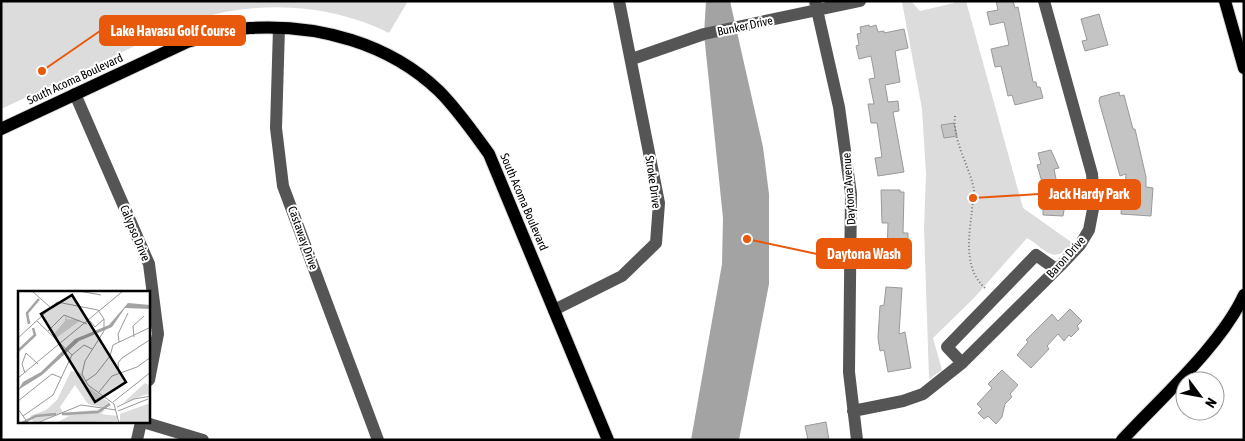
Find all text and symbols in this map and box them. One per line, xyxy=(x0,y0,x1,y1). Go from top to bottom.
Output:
street label: Bunker Drive xyxy=(716,13,774,39)
callout: Lake Havasu Golf Course xyxy=(100,16,245,45)
text: Lake Havasu Golf Course xyxy=(110,23,236,39)
street label: South Acoma Boulevard xyxy=(25,51,125,107)
street label: South Acoma Boulevard xyxy=(497,151,551,253)
street label: Daytona Avenue xyxy=(839,152,859,226)
street label: Stroke Drive xyxy=(642,155,664,209)
callout: Jack Hardy Park xyxy=(1039,180,1140,209)
text: Jack Hardy Park xyxy=(1048,186,1130,202)
street label: Calypso Drive xyxy=(117,203,153,263)
street label: Castaway Drive xyxy=(285,204,321,272)
street label: Baron Drive xyxy=(1044,233,1088,281)
callout: Daytona Wash xyxy=(817,239,911,268)
text: Daytona Wash xyxy=(827,246,901,262)
inset map xyxy=(18,291,150,424)
north arrow xyxy=(1175,371,1225,421)
text: N xyxy=(1202,395,1220,411)

